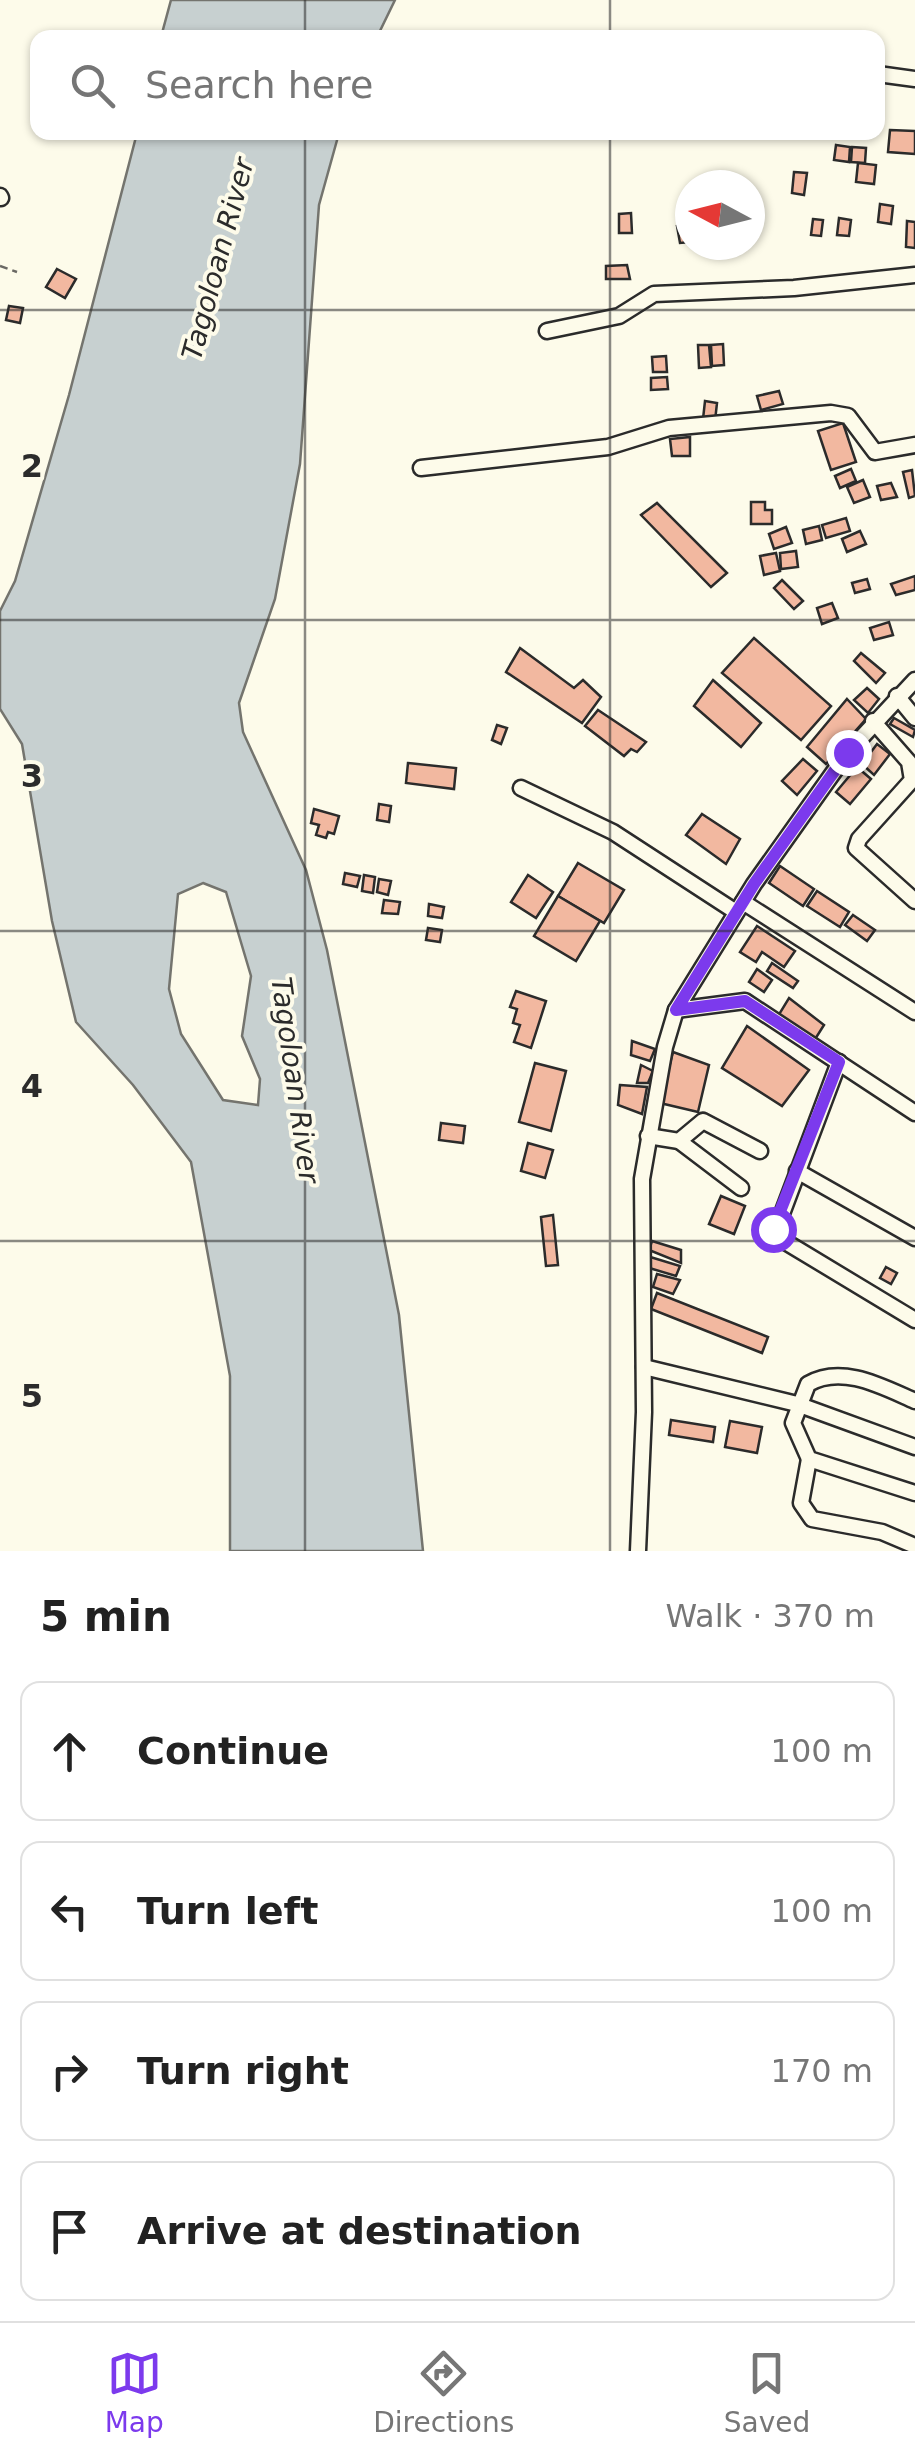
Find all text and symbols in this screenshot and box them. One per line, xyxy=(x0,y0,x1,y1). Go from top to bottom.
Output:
search box xyxy=(30,30,885,140)
icon: search xyxy=(65,58,120,113)
text: Search here xyxy=(145,63,373,107)
water label: Tagoloan River xyxy=(175,153,261,363)
north arrow xyxy=(675,170,765,260)
text: 2 xyxy=(21,447,43,485)
route end xyxy=(826,730,872,776)
text: 3 xyxy=(21,757,43,795)
water label: Tagoloan River xyxy=(264,975,326,1187)
text: 4 xyxy=(21,1067,43,1105)
route start xyxy=(751,1207,797,1253)
text: 5 xyxy=(21,1377,43,1415)
text: 5 min xyxy=(40,1592,172,1641)
text: Walk · 370 m xyxy=(665,1597,875,1635)
icon: ahead xyxy=(42,1724,97,1779)
text: Continue xyxy=(137,1729,329,1773)
text: 100 m xyxy=(771,1732,873,1770)
icon: left xyxy=(42,1884,97,1939)
text: Turn left xyxy=(137,1889,318,1933)
text: 100 m xyxy=(771,1892,873,1930)
icon: right xyxy=(42,2044,97,2099)
text: Turn right xyxy=(137,2049,349,2093)
text: 170 m xyxy=(771,2052,873,2090)
icon: arrive xyxy=(42,2204,97,2259)
text: Arrive at destination xyxy=(137,2209,582,2253)
tab: Map xyxy=(105,2346,164,2439)
tab: Directions xyxy=(373,2346,514,2439)
tab: Saved xyxy=(724,2346,810,2439)

